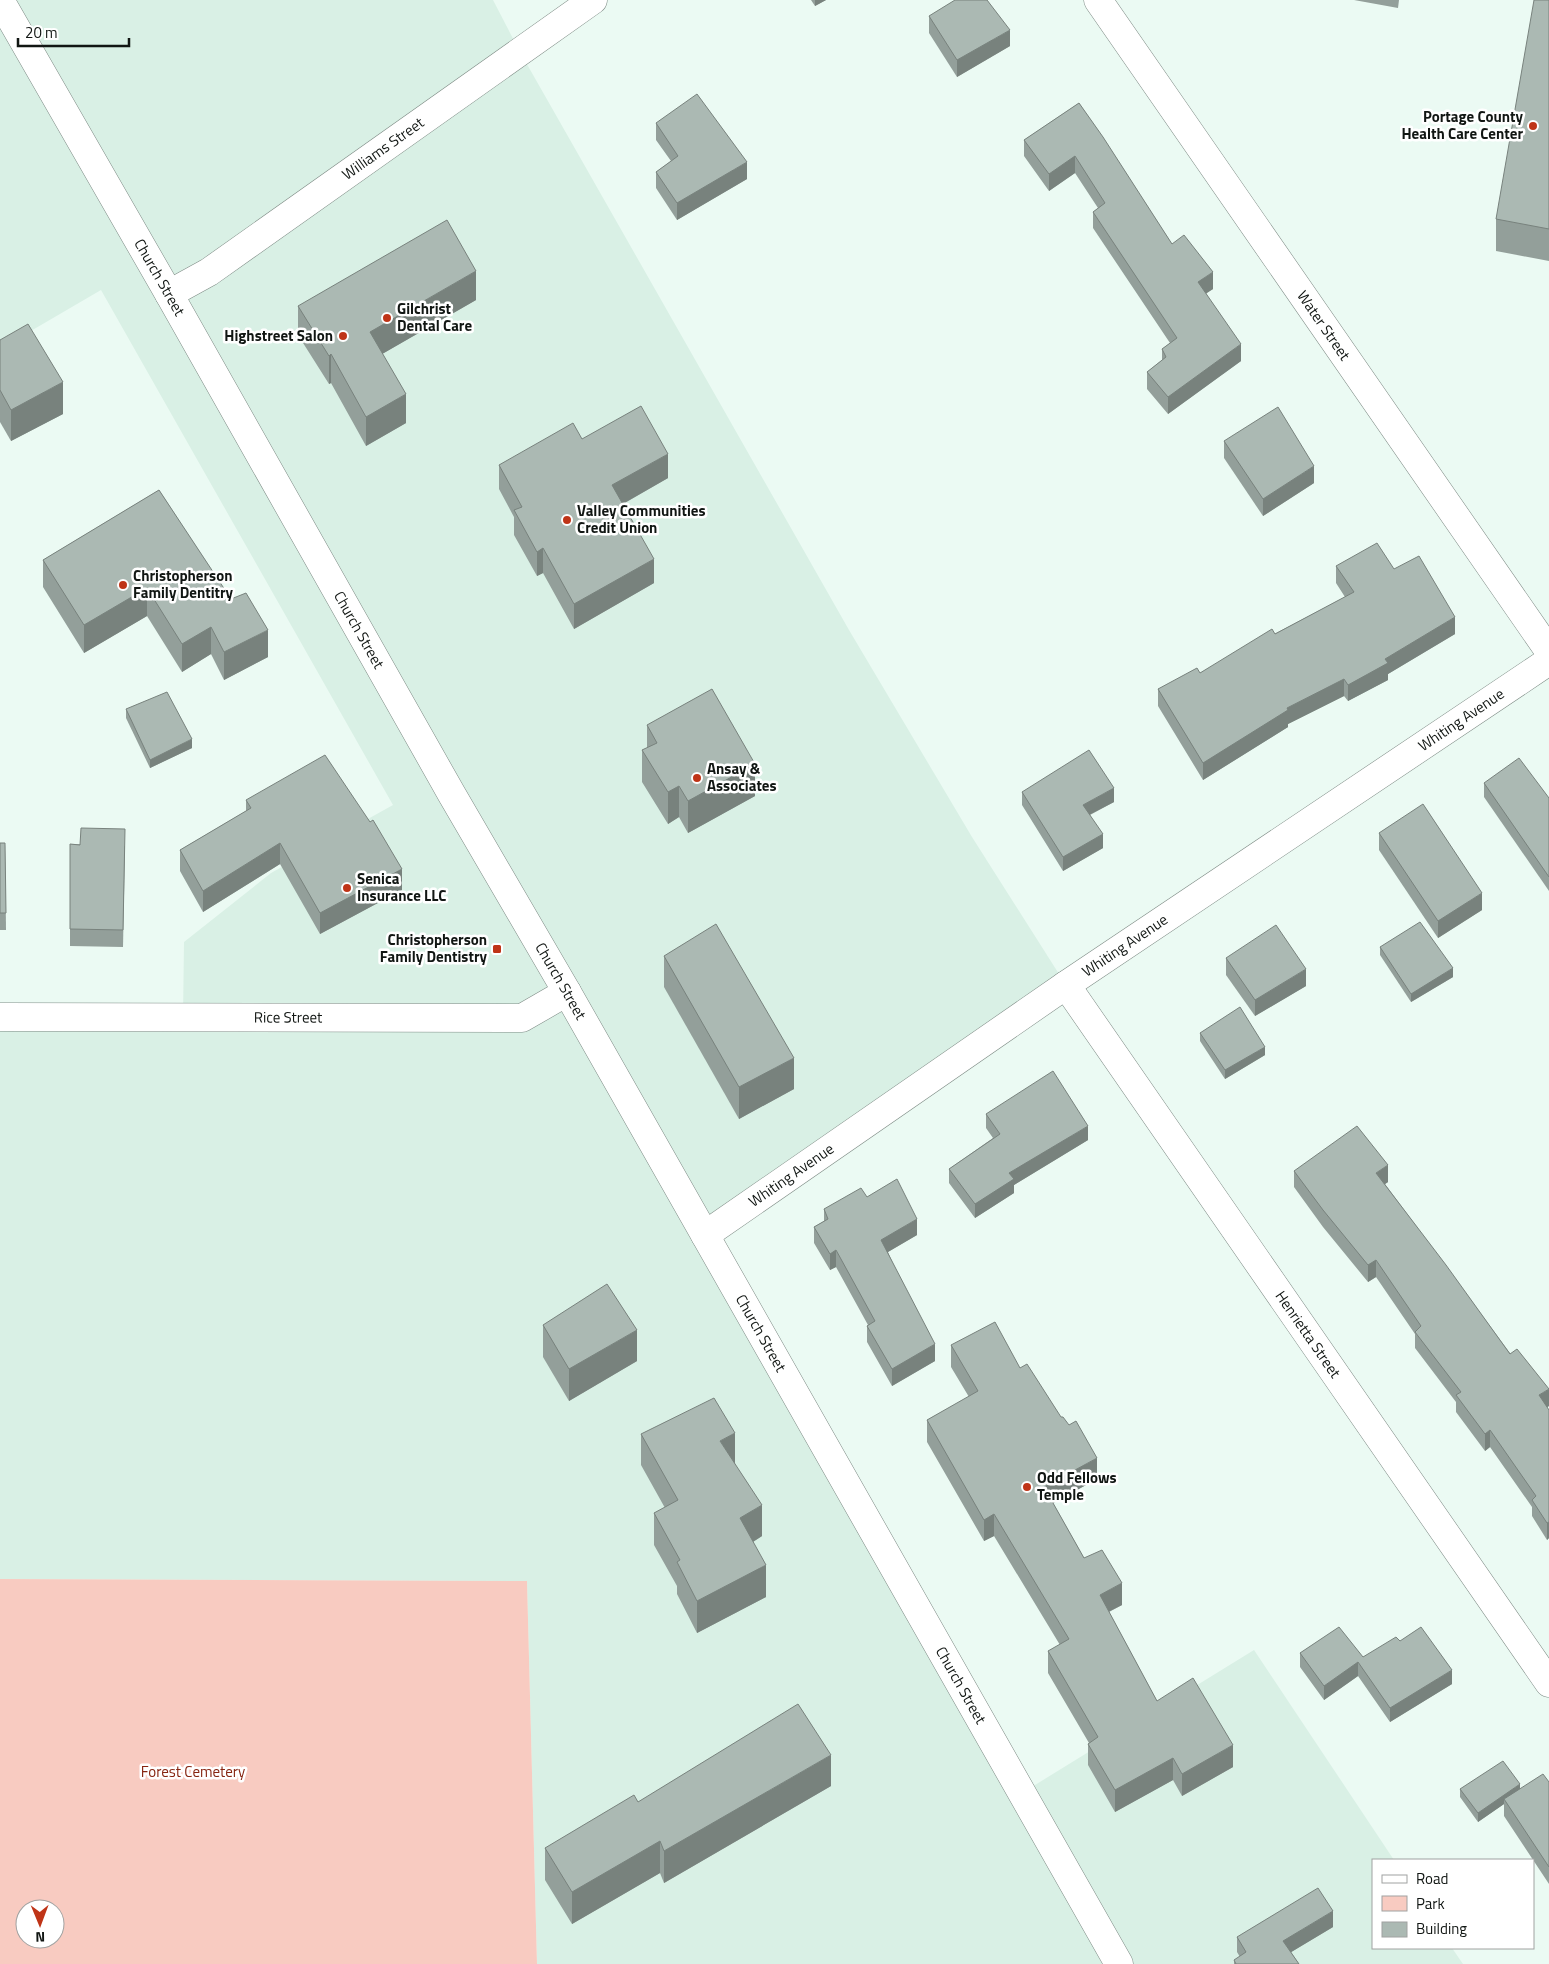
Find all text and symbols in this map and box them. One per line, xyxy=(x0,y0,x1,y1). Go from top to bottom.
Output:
scale bar xyxy=(18,15,129,47)
text: 20 m xyxy=(25,21,58,44)
place label: Portage County Health Care Center xyxy=(1402,105,1523,145)
street label: Williams Street xyxy=(337,111,429,185)
marker: Portage County Health Care Center xyxy=(1527,120,1539,132)
street label: Church Street xyxy=(129,234,192,321)
street label: Water Street xyxy=(1292,286,1357,366)
place label: Gilchrist Dental Care xyxy=(397,297,472,337)
marker: Gilchrist Dental Care xyxy=(381,312,393,324)
place label: Highstreet Salon xyxy=(224,324,333,347)
marker: Highstreet Salon xyxy=(337,330,349,342)
place label: Valley Communities Credit Union xyxy=(577,499,706,539)
marker: Valley Communities Credit Union xyxy=(561,514,573,526)
place label: Christopherson Family Dentitry xyxy=(133,564,234,604)
marker: Christopherson Family Dentitry xyxy=(117,579,129,591)
street label: Church Street xyxy=(328,587,391,673)
street label: Whiting Avenue xyxy=(1413,682,1509,757)
place label: Ansay & Associates xyxy=(707,757,777,797)
marker: Ansay & Associates xyxy=(691,772,703,784)
place label: Senica Insurance LLC xyxy=(357,867,446,907)
marker: Senica Insurance LLC xyxy=(341,882,353,894)
street label: Whiting Avenue xyxy=(1077,908,1172,982)
place label: Christopherson Family Dentistry xyxy=(380,928,487,968)
street label: Church Street xyxy=(530,938,593,1024)
marker: Christopherson Family Dentistry xyxy=(491,943,503,955)
street label: Rice Street xyxy=(254,1005,323,1029)
street label: Whiting Avenue xyxy=(744,1137,838,1213)
street label: Henrietta Street xyxy=(1270,1286,1347,1383)
street label: Church Street xyxy=(730,1290,793,1377)
place label: Odd Fellows Temple xyxy=(1037,1466,1117,1506)
marker: Odd Fellows Temple xyxy=(1021,1481,1033,1493)
street label: Church Street xyxy=(930,1642,993,1729)
park label: Forest Cemetery xyxy=(141,1760,245,1783)
legend xyxy=(1372,1859,1534,1949)
text: Road xyxy=(1416,1867,1448,1890)
text: Park xyxy=(1416,1892,1445,1915)
north arrow xyxy=(15,1899,65,1949)
text: Building xyxy=(1416,1917,1467,1940)
text: N xyxy=(35,1927,45,1948)

